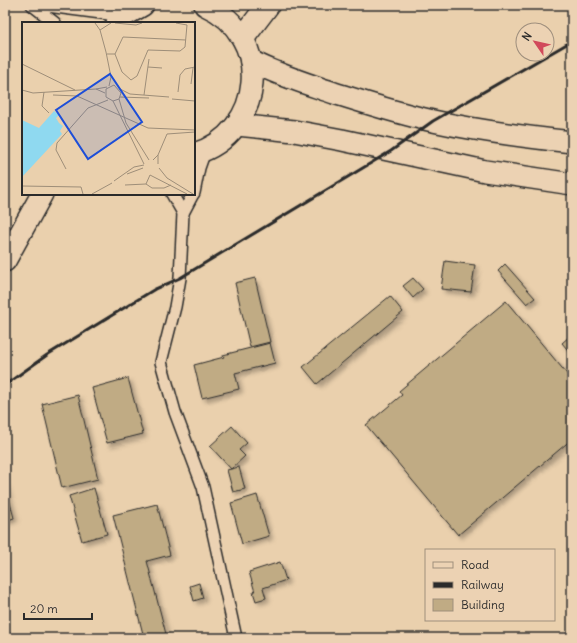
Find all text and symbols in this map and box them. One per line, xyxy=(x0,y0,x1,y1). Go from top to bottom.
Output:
inset map xyxy=(22,22,195,195)
north arrow xyxy=(515,22,555,62)
text: N xyxy=(519,29,535,43)
legend xyxy=(425,549,555,621)
text: Road xyxy=(461,557,489,572)
text: Railway xyxy=(461,577,504,592)
scale bar xyxy=(24,595,92,621)
text: Building xyxy=(461,597,505,612)
text: 20 m xyxy=(30,601,58,616)

